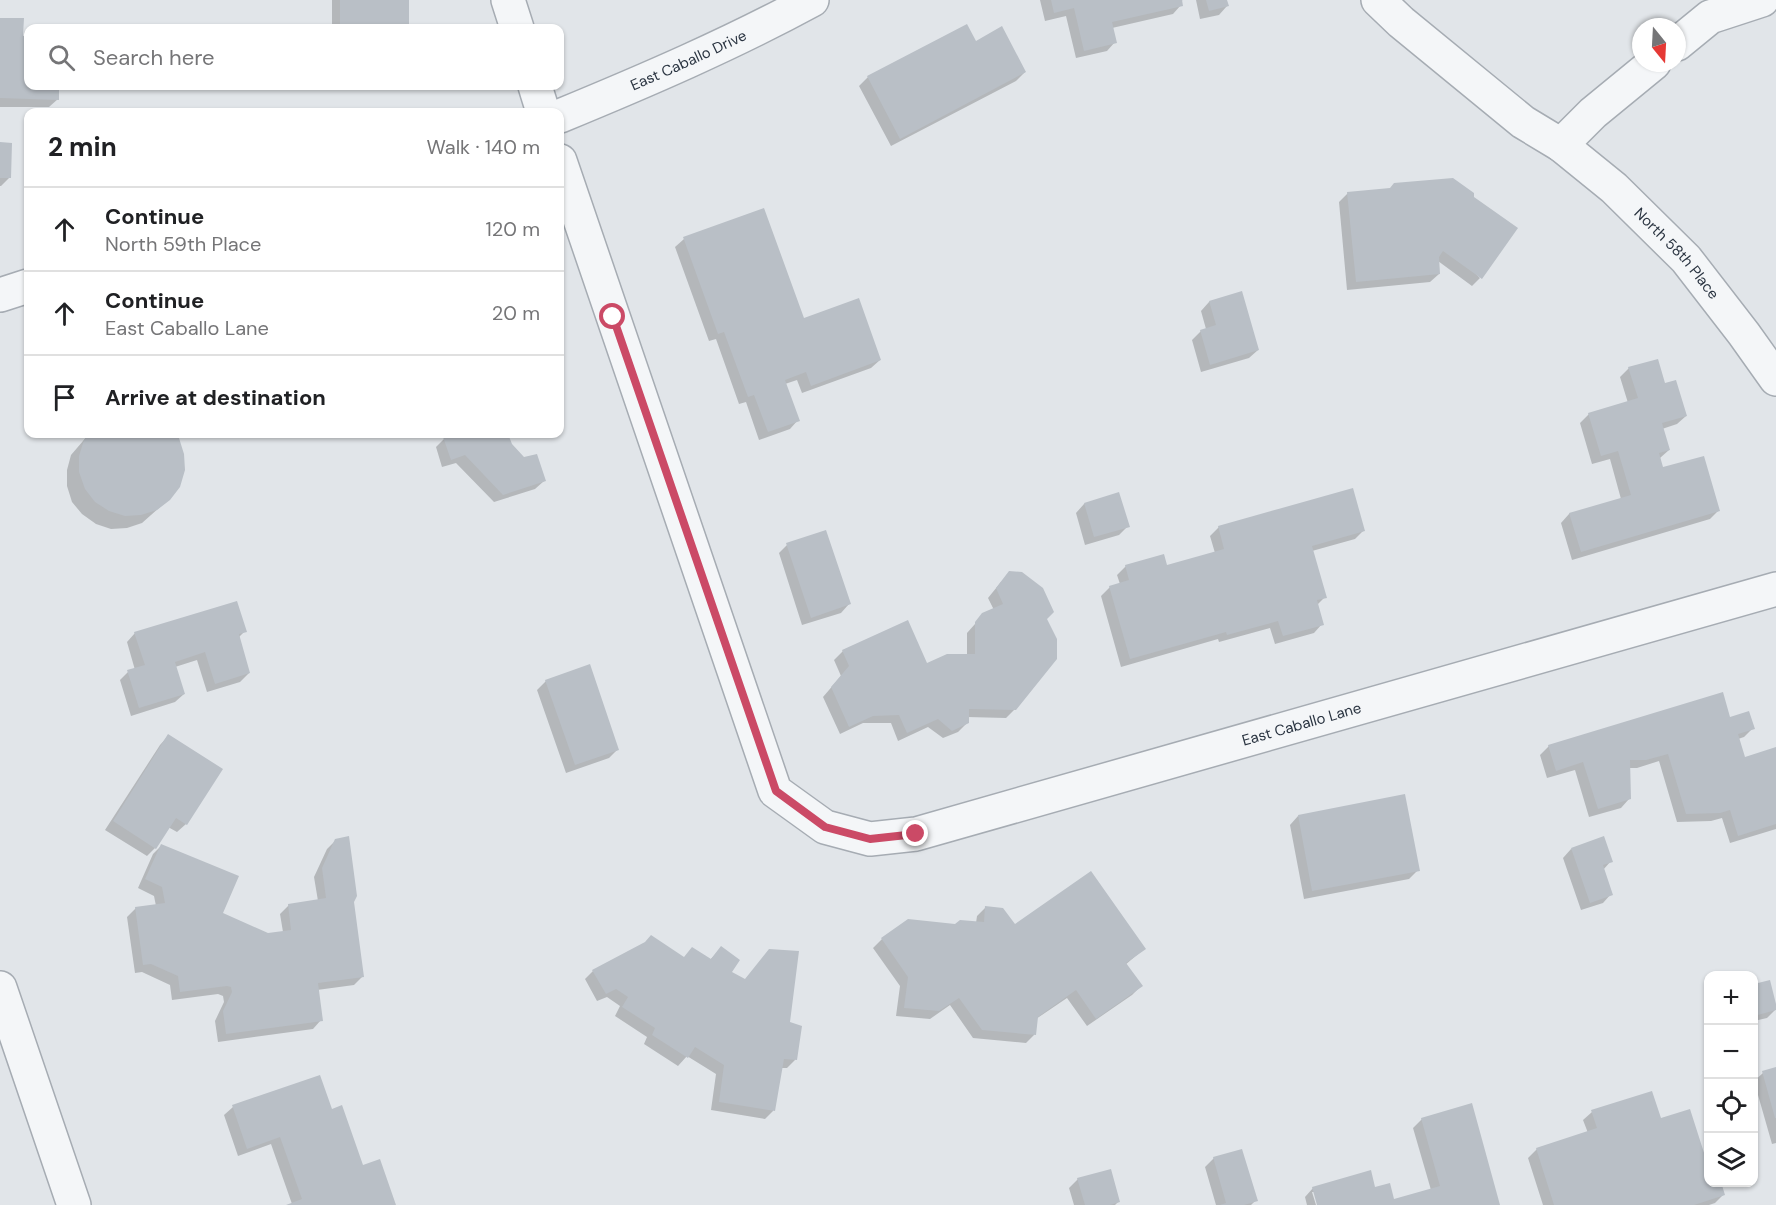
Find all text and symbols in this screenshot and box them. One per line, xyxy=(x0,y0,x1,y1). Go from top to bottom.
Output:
north arrow xyxy=(1632,18,1686,72)
search box xyxy=(24,24,564,90)
street label: East Caballo Drive xyxy=(627,25,750,95)
icon: search xyxy=(45,41,78,74)
text: Search here xyxy=(93,43,214,72)
text: 2 min xyxy=(48,130,117,164)
text: Walk · 140 m xyxy=(426,134,540,160)
text: Continue xyxy=(105,202,204,231)
street label: North 58th Place xyxy=(1630,203,1724,303)
icon: ahead xyxy=(48,213,81,246)
text: 120 m xyxy=(486,216,540,242)
text: North 59th Place xyxy=(105,231,261,257)
text: Continue xyxy=(105,286,204,315)
icon: ahead xyxy=(48,297,81,330)
text: 20 m xyxy=(492,300,540,326)
route start xyxy=(599,303,625,329)
text: East Caballo Lane xyxy=(105,315,269,341)
icon: arrive xyxy=(48,381,81,414)
text: Arrive at destination xyxy=(105,383,326,412)
street label: East Caballo Lane xyxy=(1240,698,1363,751)
route end xyxy=(902,820,928,846)
map controls xyxy=(1704,971,1758,1187)
button: + xyxy=(1704,971,1758,1025)
button: − xyxy=(1704,1025,1758,1079)
button: locate xyxy=(1704,1079,1758,1133)
button: layers xyxy=(1704,1133,1758,1187)

